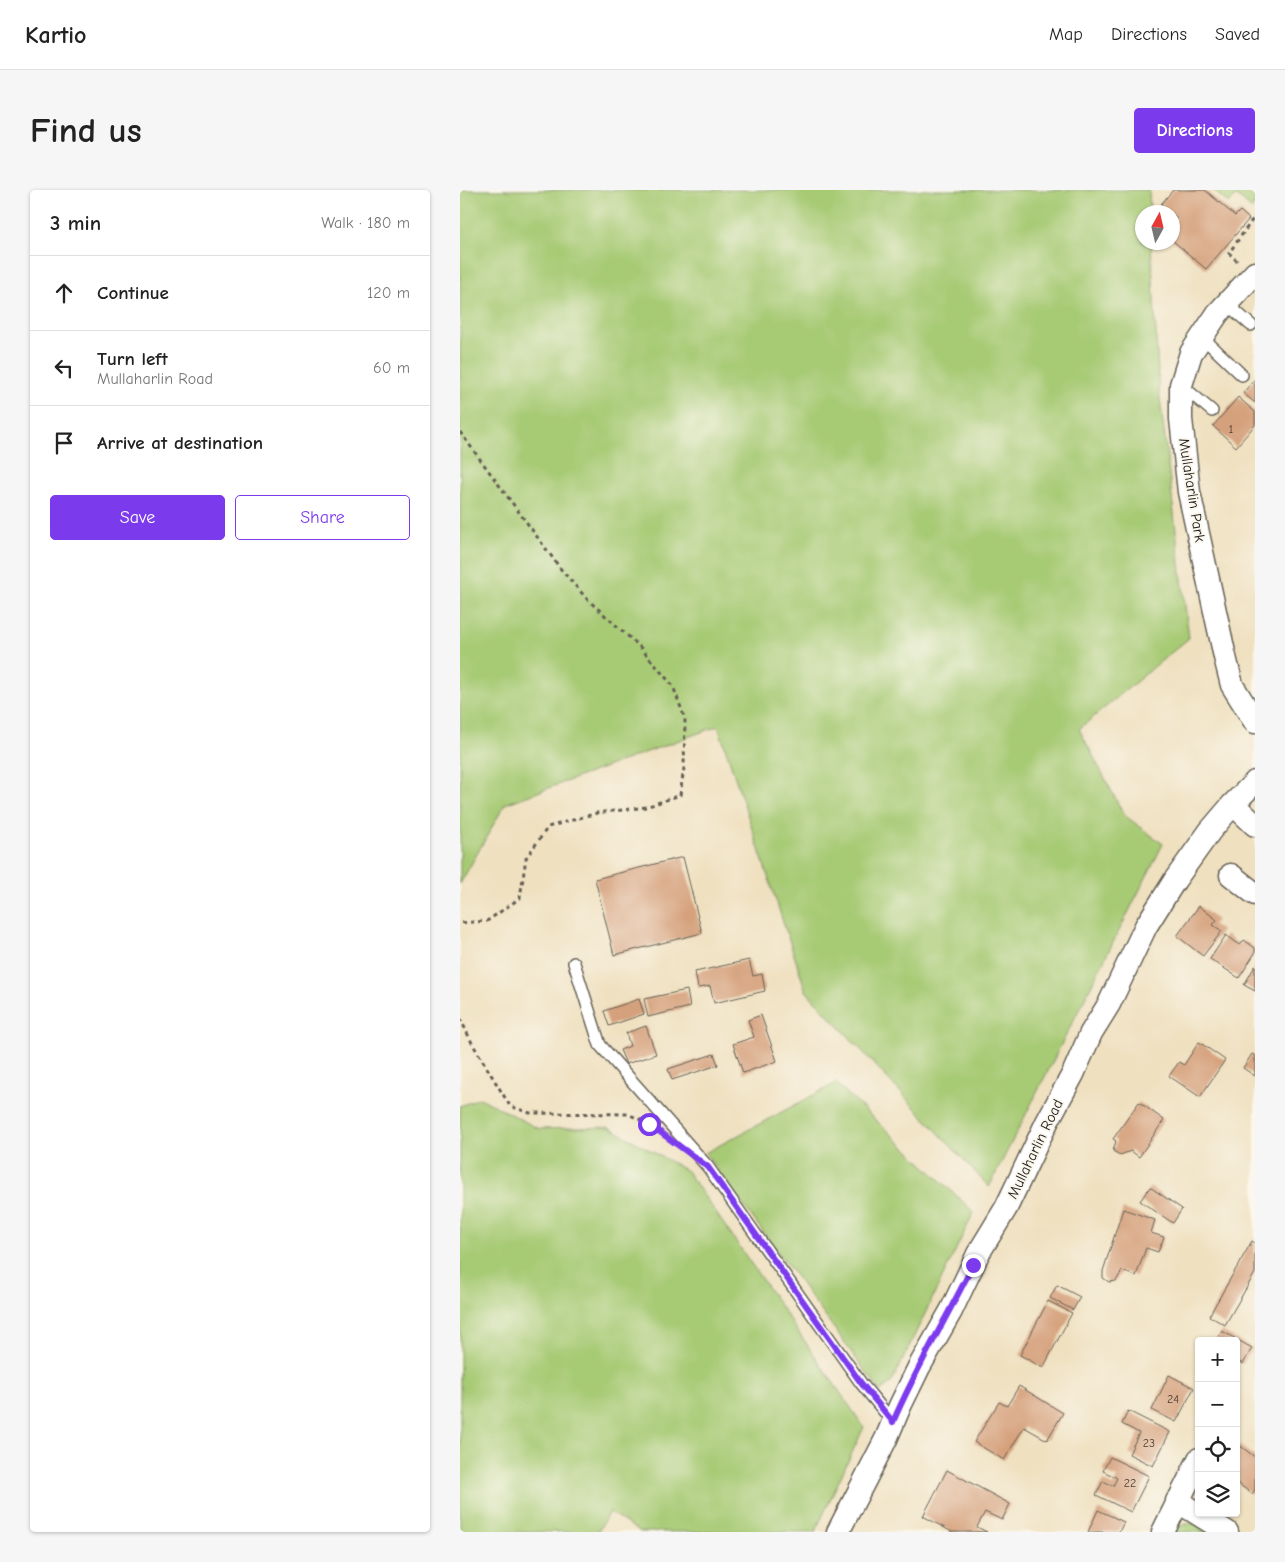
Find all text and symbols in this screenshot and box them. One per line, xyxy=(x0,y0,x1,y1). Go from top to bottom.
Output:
text: Kartio xyxy=(25,21,87,49)
text: Map xyxy=(1049,24,1083,45)
text: Directions xyxy=(1111,24,1187,45)
text: Saved xyxy=(1215,24,1260,45)
button: Directions xyxy=(1134,108,1255,153)
text: Find us xyxy=(30,110,142,151)
north arrow xyxy=(1135,205,1180,250)
text: 3 min xyxy=(50,211,101,235)
text: Walk · 180 m xyxy=(321,214,410,232)
icon: ahead xyxy=(50,279,78,307)
text: Continue xyxy=(97,282,169,304)
text: 120 m xyxy=(367,284,410,302)
text: Turn left xyxy=(97,348,168,370)
icon: left xyxy=(50,354,78,382)
text: 60 m xyxy=(373,359,410,377)
text: Mullaharlin Road xyxy=(97,370,213,388)
house number: 1 xyxy=(1229,422,1234,436)
icon: arrive xyxy=(50,429,78,457)
text: Arrive at destination xyxy=(97,432,263,454)
street label: Mullaharlin Park xyxy=(1175,437,1209,544)
button: Save xyxy=(50,495,225,540)
button: Share xyxy=(235,495,410,540)
street label: Mullaharlin Road xyxy=(1003,1096,1067,1202)
route start xyxy=(638,1113,661,1136)
route end xyxy=(962,1254,985,1277)
map controls xyxy=(1195,1337,1240,1517)
button: + xyxy=(1195,1337,1240,1382)
button: − xyxy=(1195,1382,1240,1427)
house number: 24 xyxy=(1167,1392,1179,1406)
button: locate xyxy=(1195,1427,1240,1472)
house number: 23 xyxy=(1143,1436,1155,1450)
button: layers xyxy=(1195,1472,1240,1517)
house number: 22 xyxy=(1124,1476,1136,1490)

